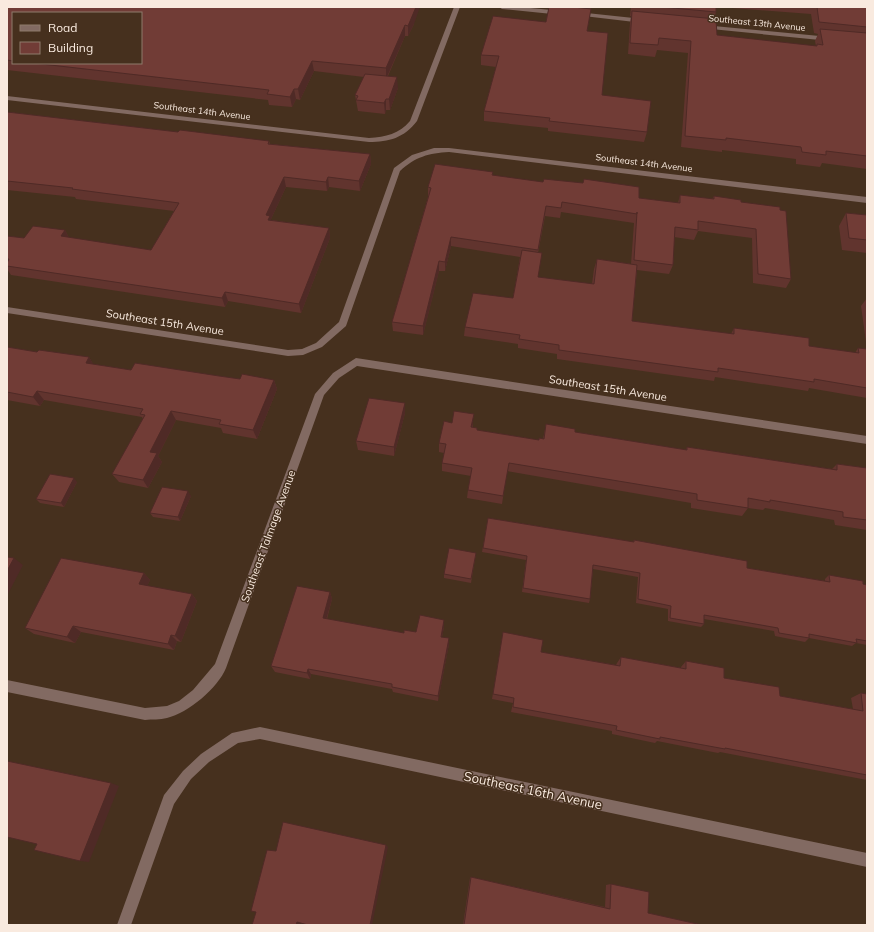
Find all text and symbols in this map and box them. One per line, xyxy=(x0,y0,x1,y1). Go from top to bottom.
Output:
legend xyxy=(12,12,142,64)
street label: Southeast 13th Avenue xyxy=(708,12,806,33)
text: Road xyxy=(48,20,77,35)
text: Building xyxy=(48,40,93,55)
street label: Southeast 14th Avenue xyxy=(153,99,251,122)
street label: Southeast 14th Avenue xyxy=(595,151,693,174)
street label: Southeast 15th Avenue xyxy=(105,306,225,338)
street label: Southeast 15th Avenue xyxy=(548,372,668,404)
street label: Southeast Talmage Avenue xyxy=(238,468,298,604)
street label: Southeast 16th Avenue xyxy=(462,768,604,812)

